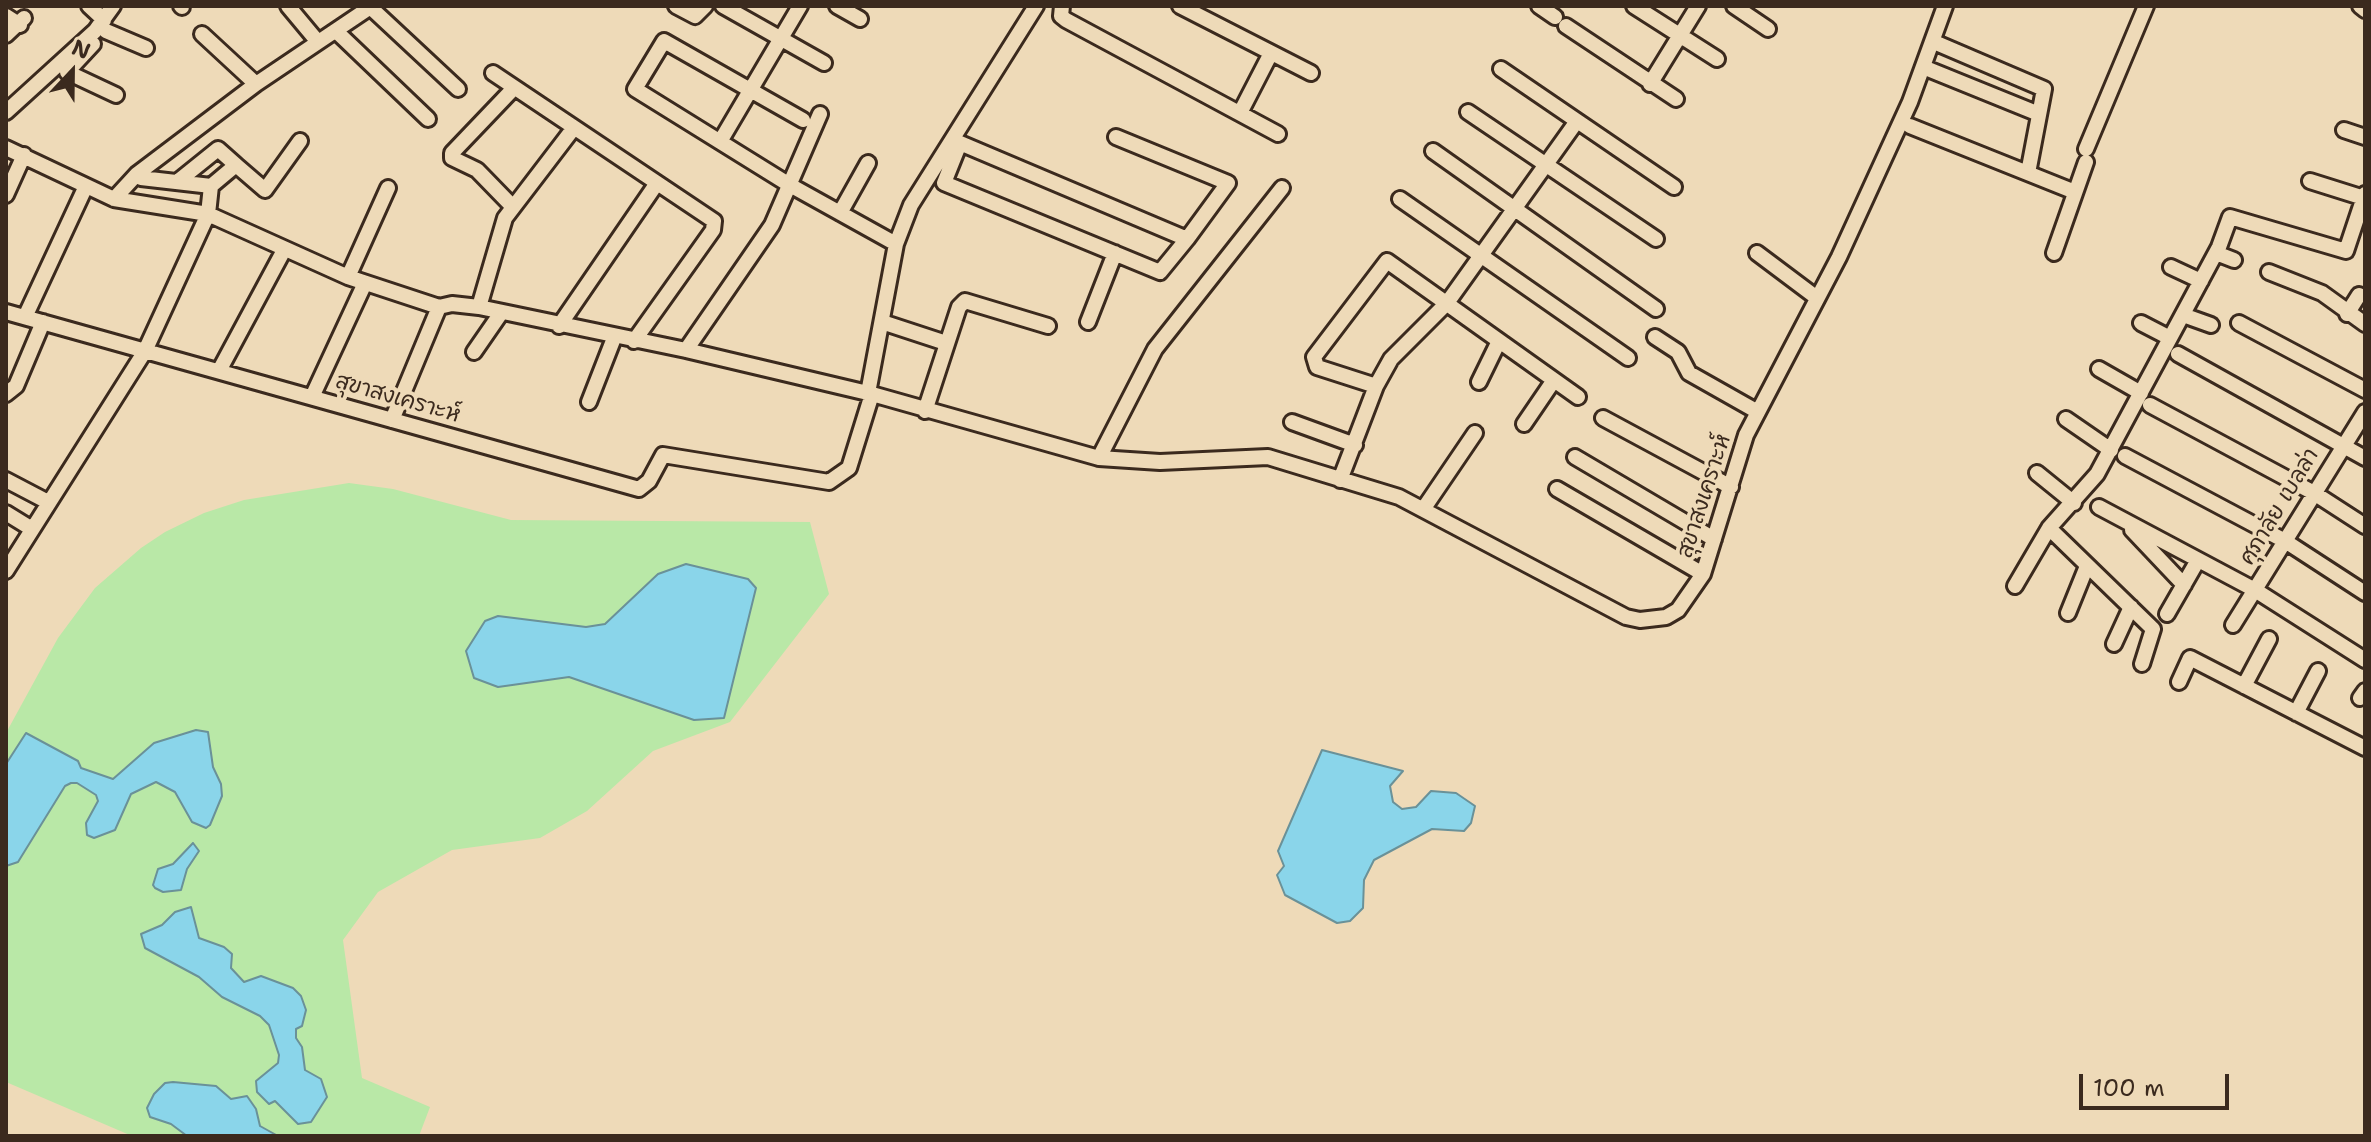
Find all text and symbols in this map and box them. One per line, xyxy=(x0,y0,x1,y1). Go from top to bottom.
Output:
north arrow xyxy=(32,32,112,112)
text: N xyxy=(68,33,95,66)
street label: สุขาสงเคราะห์ xyxy=(332,369,464,429)
street label: สุขาสงเคราะห์ xyxy=(1673,431,1737,561)
street label: ศุภาลัย เบลล่า xyxy=(2235,444,2325,570)
scale bar xyxy=(2083,1058,2233,1108)
text: 100 m xyxy=(2093,1072,2165,1104)

